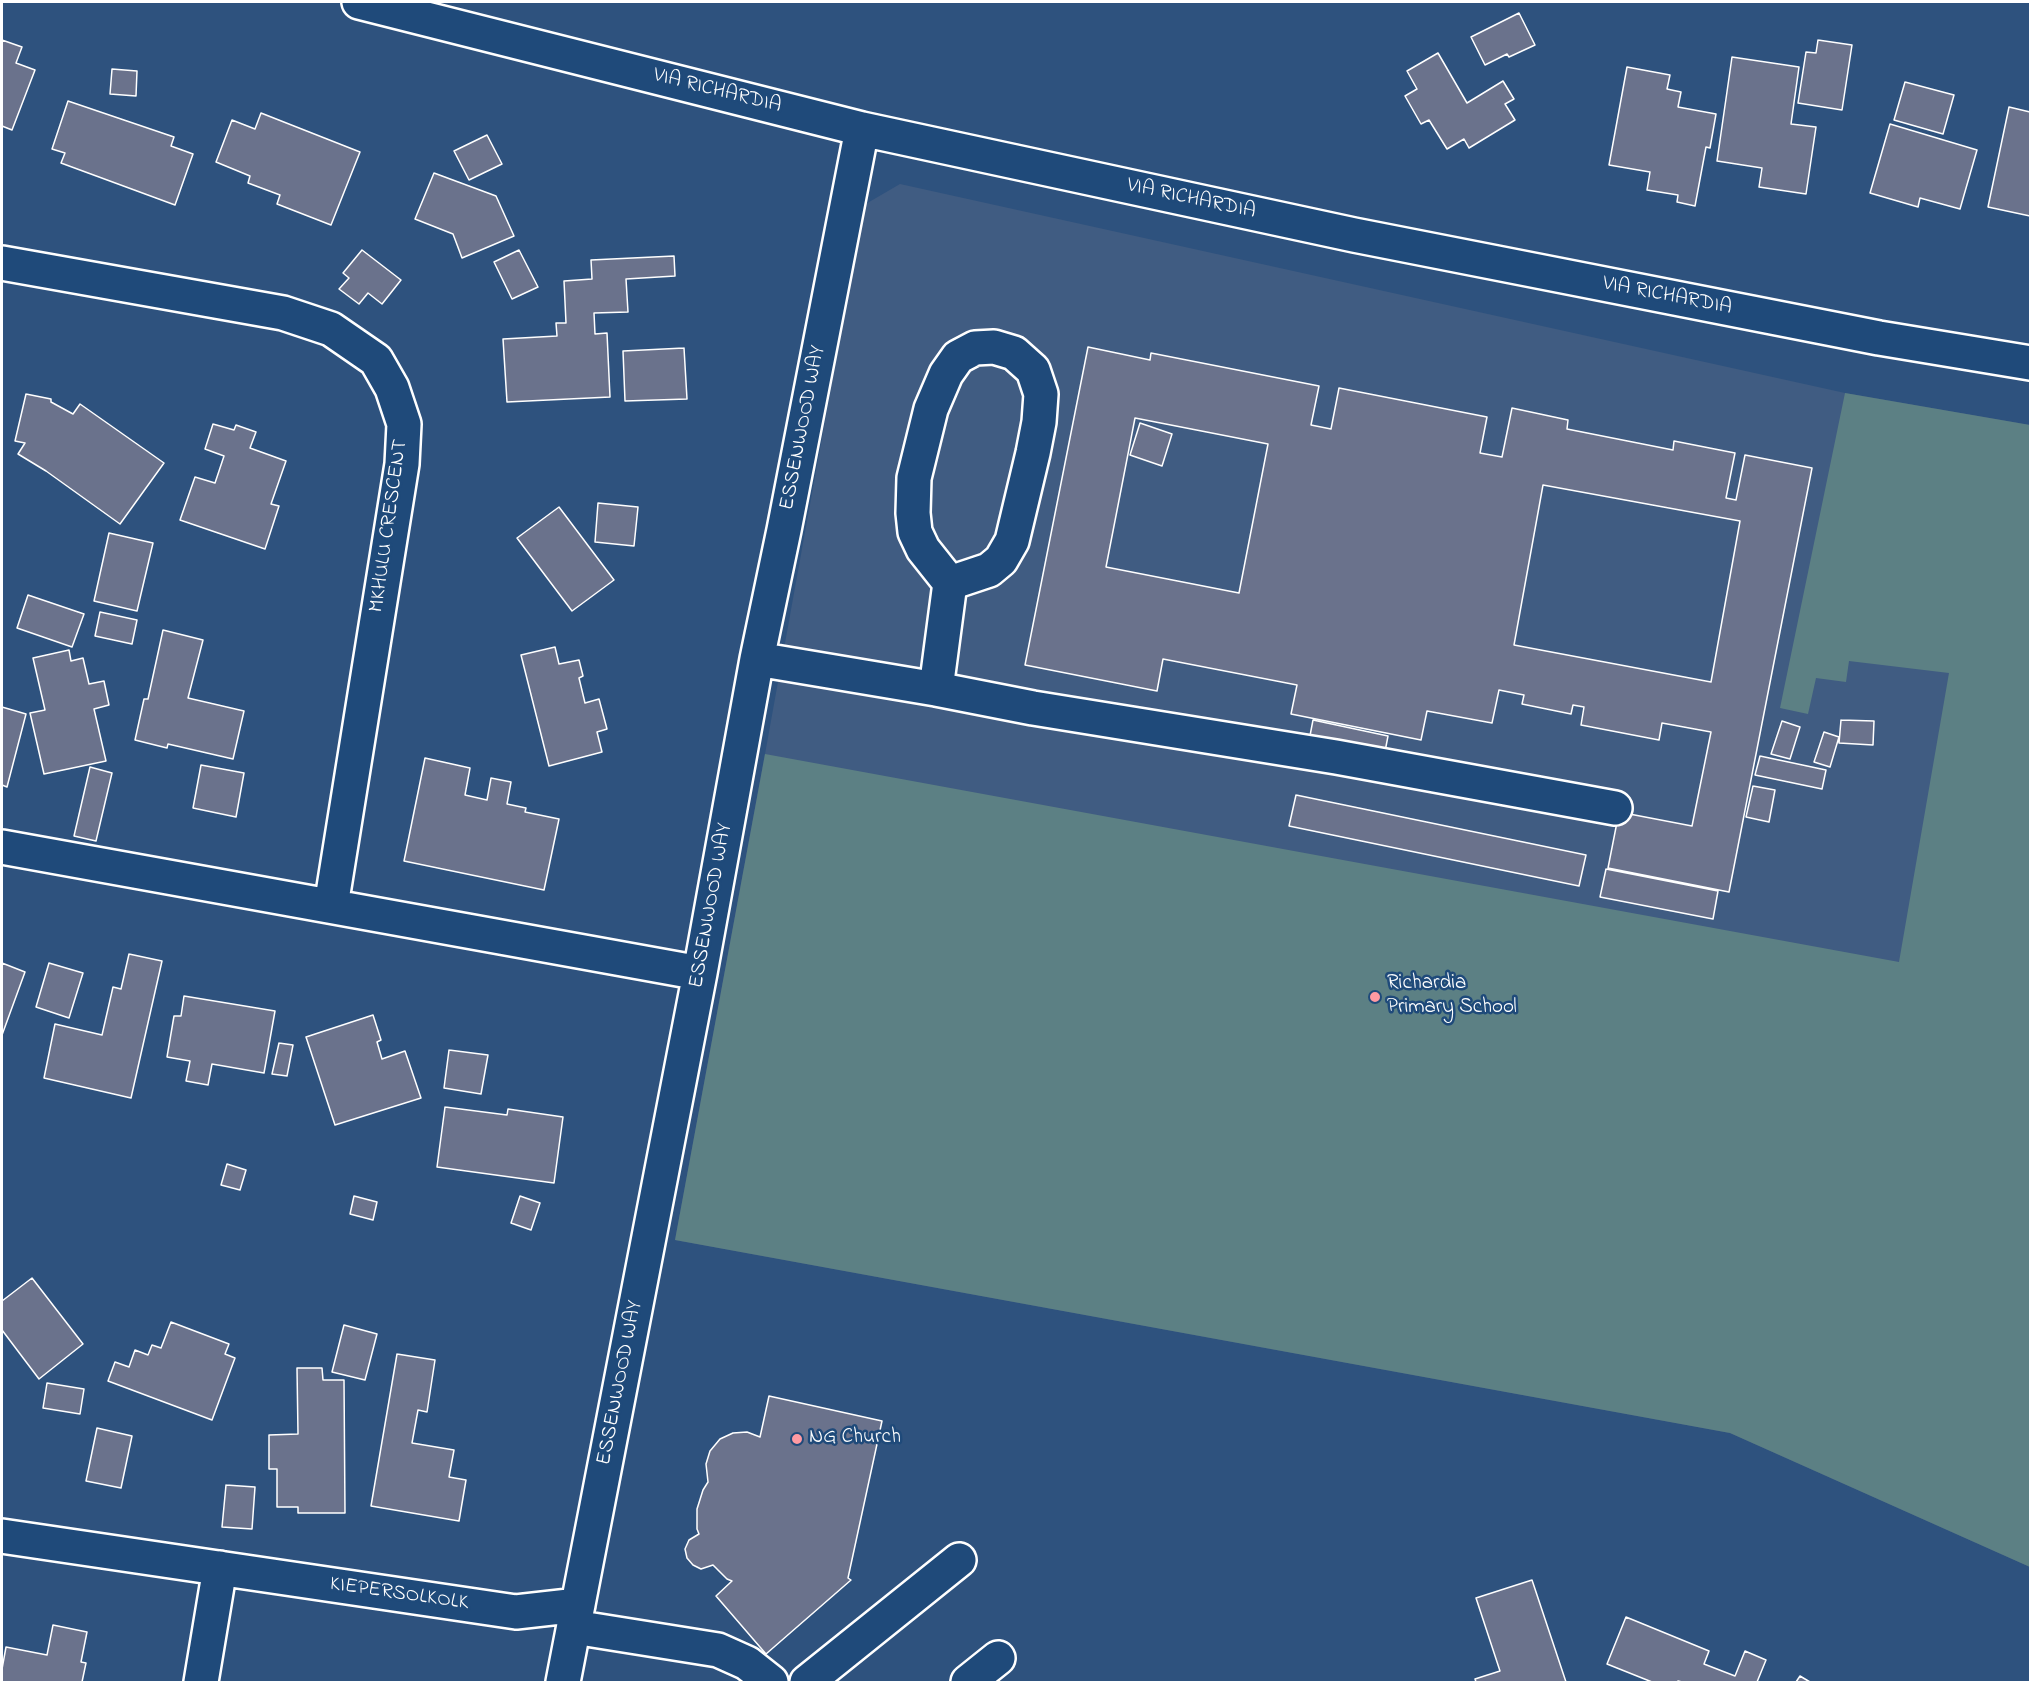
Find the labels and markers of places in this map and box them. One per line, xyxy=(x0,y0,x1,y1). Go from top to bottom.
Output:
place label: Richardia Primary School xyxy=(1387,972,1517,1022)
marker: Richardia Primary School xyxy=(1368,990,1382,1004)
place label: NG Church xyxy=(809,1426,901,1452)
marker: NG Church xyxy=(790,1432,804,1446)

